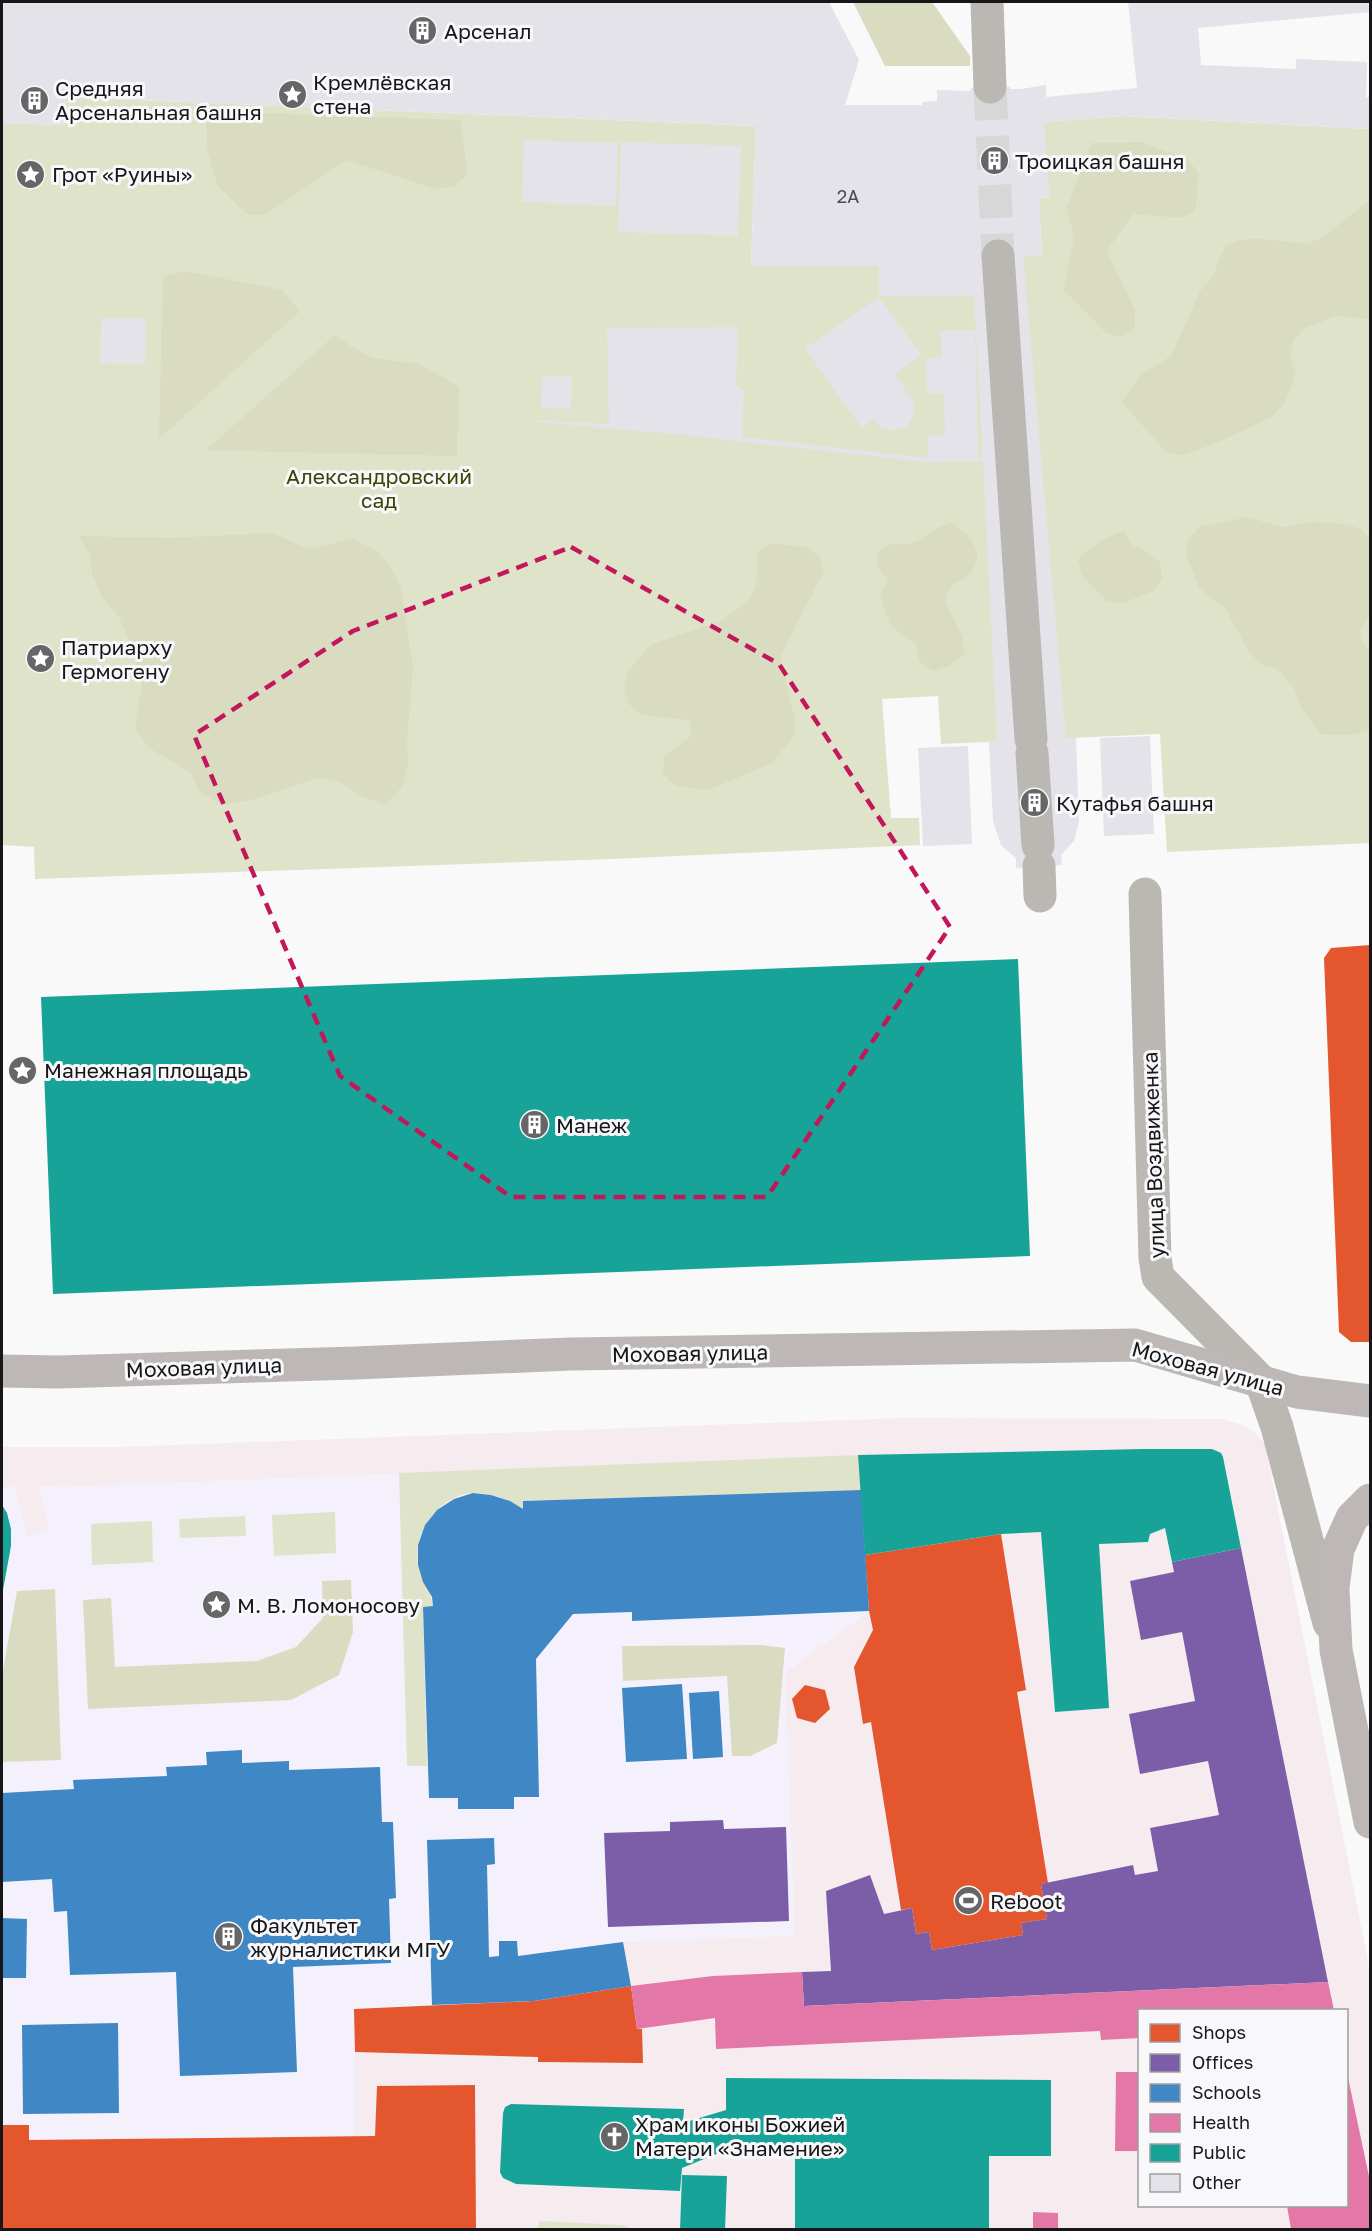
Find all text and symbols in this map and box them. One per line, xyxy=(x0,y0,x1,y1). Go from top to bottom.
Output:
building icon: Арсенал xyxy=(407,15,439,47)
place label: Арсенал xyxy=(444,18,532,44)
place label: Кремлёвская стена xyxy=(313,69,451,119)
place label: Средняя Арсенальная башня xyxy=(55,75,262,125)
place icon: Кремлёвская стена xyxy=(276,78,308,110)
building icon: Средняя Арсенальная башня xyxy=(18,84,50,116)
building icon: Троицкая башня xyxy=(978,145,1010,177)
place label: Троицкая башня xyxy=(1015,148,1185,174)
place icon: Грот «Руины» xyxy=(15,158,47,190)
place label: Грот «Руины» xyxy=(52,161,192,187)
house number: 2А xyxy=(837,185,859,207)
park label: Александровский сад xyxy=(286,463,472,513)
place label: Патриарху Гермогену xyxy=(61,634,173,684)
place icon: Патриарху Гермогену xyxy=(24,643,56,675)
building icon: Кутафья башня xyxy=(1019,787,1051,819)
place label: Кутафья башня xyxy=(1056,790,1214,816)
street label: улица Воздвиженка xyxy=(1136,1051,1170,1259)
place icon: Манежная площадь xyxy=(7,1054,39,1086)
place label: Манежная площадь xyxy=(44,1057,248,1083)
building icon: Манеж xyxy=(519,1109,551,1141)
place label: Манеж xyxy=(556,1112,627,1138)
street label: Моховая улица xyxy=(1129,1335,1287,1401)
street label: Моховая улица xyxy=(612,1339,768,1367)
street label: Моховая улица xyxy=(125,1351,283,1383)
place icon: М. В. Ломоносову xyxy=(200,1589,232,1621)
place label: М. В. Ломоносову xyxy=(237,1592,420,1618)
sports icon: Reboot xyxy=(953,1885,985,1917)
place label: Reboot xyxy=(990,1888,1063,1914)
place label: Факультет журналистики МГУ xyxy=(250,1912,450,1962)
building icon: Факультет журналистики МГУ xyxy=(213,1921,245,1953)
legend xyxy=(1138,2009,1348,2207)
text: Shops xyxy=(1192,2021,1246,2043)
text: Offices xyxy=(1192,2051,1253,2073)
text: Schools xyxy=(1192,2081,1261,2103)
place label: Храм иконы Божией Матери «Знамение» xyxy=(635,2111,845,2161)
text: Health xyxy=(1192,2111,1250,2133)
church icon: Храм иконы Божией Матери «Знамение» xyxy=(598,2120,630,2152)
text: Public xyxy=(1192,2141,1246,2163)
text: Other xyxy=(1192,2171,1241,2193)

